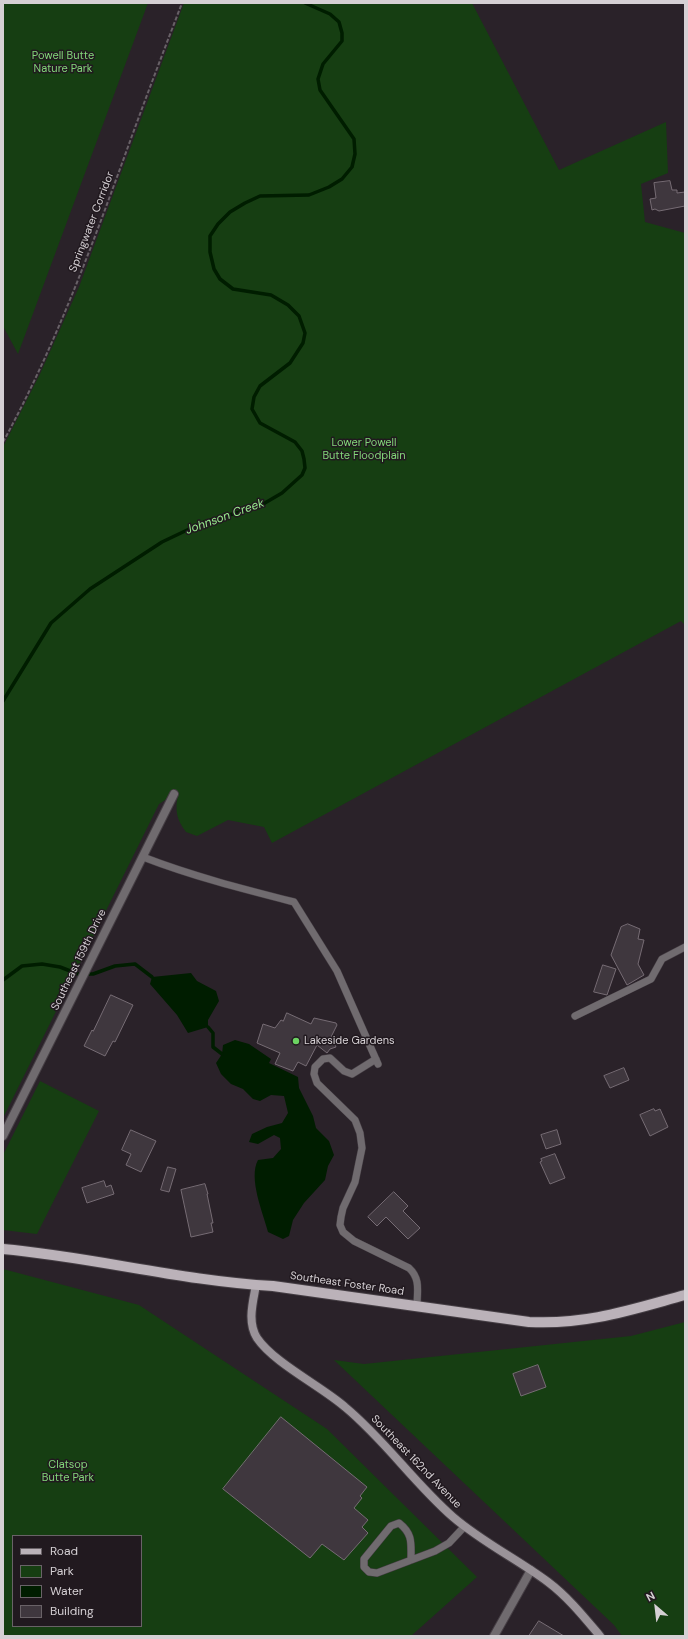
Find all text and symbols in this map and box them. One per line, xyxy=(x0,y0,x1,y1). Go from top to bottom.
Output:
park label: Powell Butte Nature Park xyxy=(32,49,94,75)
street label: Springwater Corridor xyxy=(67,170,117,274)
park label: Lower Powell Butte Floodplain xyxy=(322,436,406,462)
water label: Johnson Creek xyxy=(184,496,266,538)
street label: Southeast 159th Drive xyxy=(49,907,109,1013)
place label: Lakeside Gardens xyxy=(304,1034,395,1048)
marker: Lakeside Gardens xyxy=(291,1036,301,1046)
street label: Southeast Foster Road xyxy=(289,1269,405,1299)
street label: Southeast 162nd Avenue xyxy=(368,1413,464,1511)
park label: Clatsop Butte Park xyxy=(42,1458,94,1484)
legend xyxy=(12,1535,142,1627)
text: Road xyxy=(50,1543,78,1559)
text: Park xyxy=(50,1563,74,1579)
text: Water xyxy=(50,1583,83,1599)
north arrow xyxy=(636,1587,676,1627)
text: N xyxy=(644,1588,657,1604)
text: Building xyxy=(50,1603,94,1619)

